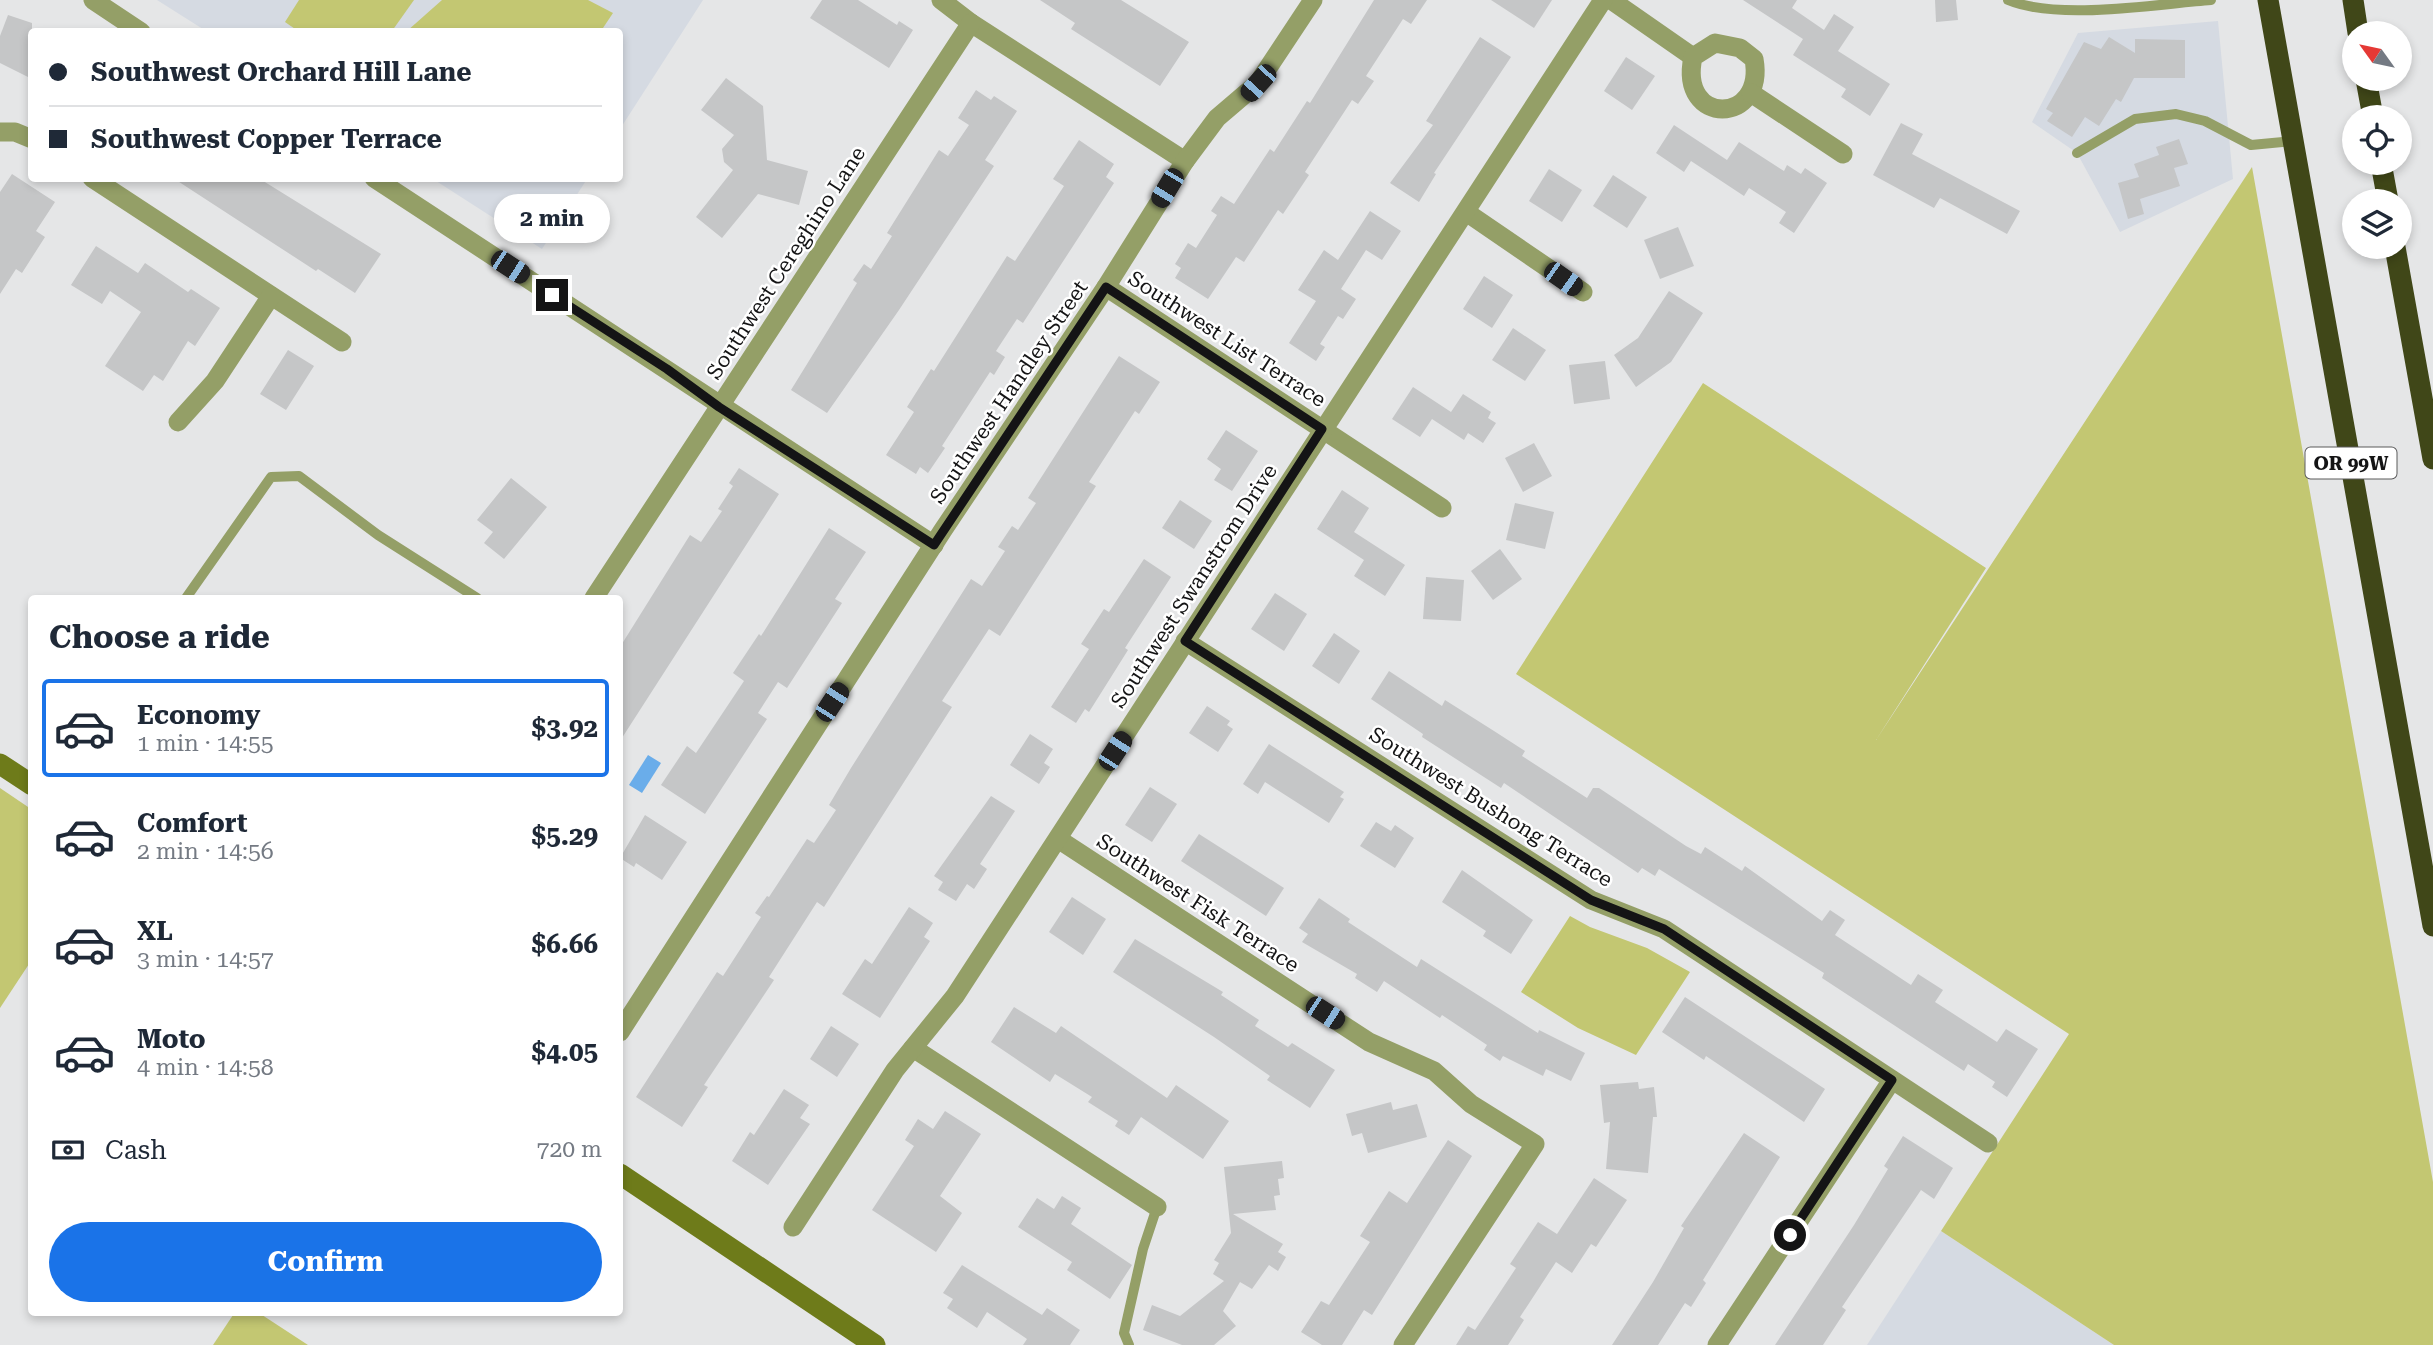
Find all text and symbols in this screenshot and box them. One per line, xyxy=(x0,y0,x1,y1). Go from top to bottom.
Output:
north arrow xyxy=(2342,21,2412,91)
map controls xyxy=(2342,21,2412,259)
text: Southwest Orchard Hill Lane xyxy=(91,57,471,87)
car xyxy=(1237,60,1280,106)
button: locate xyxy=(2342,105,2412,175)
text: Southwest Copper Terrace xyxy=(91,124,442,154)
street label: Southwest Cereghino Lane xyxy=(702,142,870,384)
car xyxy=(1148,165,1187,211)
button: layers xyxy=(2342,189,2412,259)
callout: 2 min xyxy=(494,194,610,243)
text: 2 min xyxy=(520,205,584,232)
car xyxy=(487,247,534,287)
car xyxy=(1540,258,1587,300)
street label: Southwest List Terrace xyxy=(1124,266,1330,412)
street label: Southwest Handley Street xyxy=(925,276,1093,508)
route end xyxy=(536,279,568,311)
road number: OR 99W xyxy=(2306,447,2396,478)
street label: Southwest Swanstrom Drive xyxy=(1106,460,1282,712)
text: Choose a ride xyxy=(49,618,270,656)
car xyxy=(812,679,853,725)
icon: car xyxy=(53,697,116,760)
text: Economy xyxy=(137,700,260,730)
text: $3.92 xyxy=(532,713,598,743)
street label: Southwest Bushong Terrace xyxy=(1365,722,1617,892)
car xyxy=(1095,728,1136,774)
text: 1 min · 14:55 xyxy=(137,730,274,757)
icon: car xyxy=(53,805,116,868)
text: Comfort xyxy=(137,808,247,838)
text: $5.29 xyxy=(532,821,598,851)
street label: Southwest Fisk Terrace xyxy=(1093,829,1303,977)
text: 2 min · 14:56 xyxy=(137,838,274,865)
icon: car xyxy=(53,913,116,976)
text: XL xyxy=(137,916,173,946)
text: $6.66 xyxy=(532,929,598,959)
text: 3 min · 14:57 xyxy=(137,946,274,973)
car xyxy=(1302,993,1349,1033)
icon: car xyxy=(53,1021,116,1084)
text: Moto xyxy=(137,1024,206,1054)
text: $4.05 xyxy=(532,1037,598,1067)
text: 4 min · 14:58 xyxy=(137,1054,274,1081)
icon: cash xyxy=(49,1131,87,1169)
text: Cash xyxy=(105,1135,167,1165)
text: 720 m xyxy=(537,1136,602,1163)
route start xyxy=(1774,1219,1806,1251)
button: Confirm xyxy=(49,1222,602,1302)

